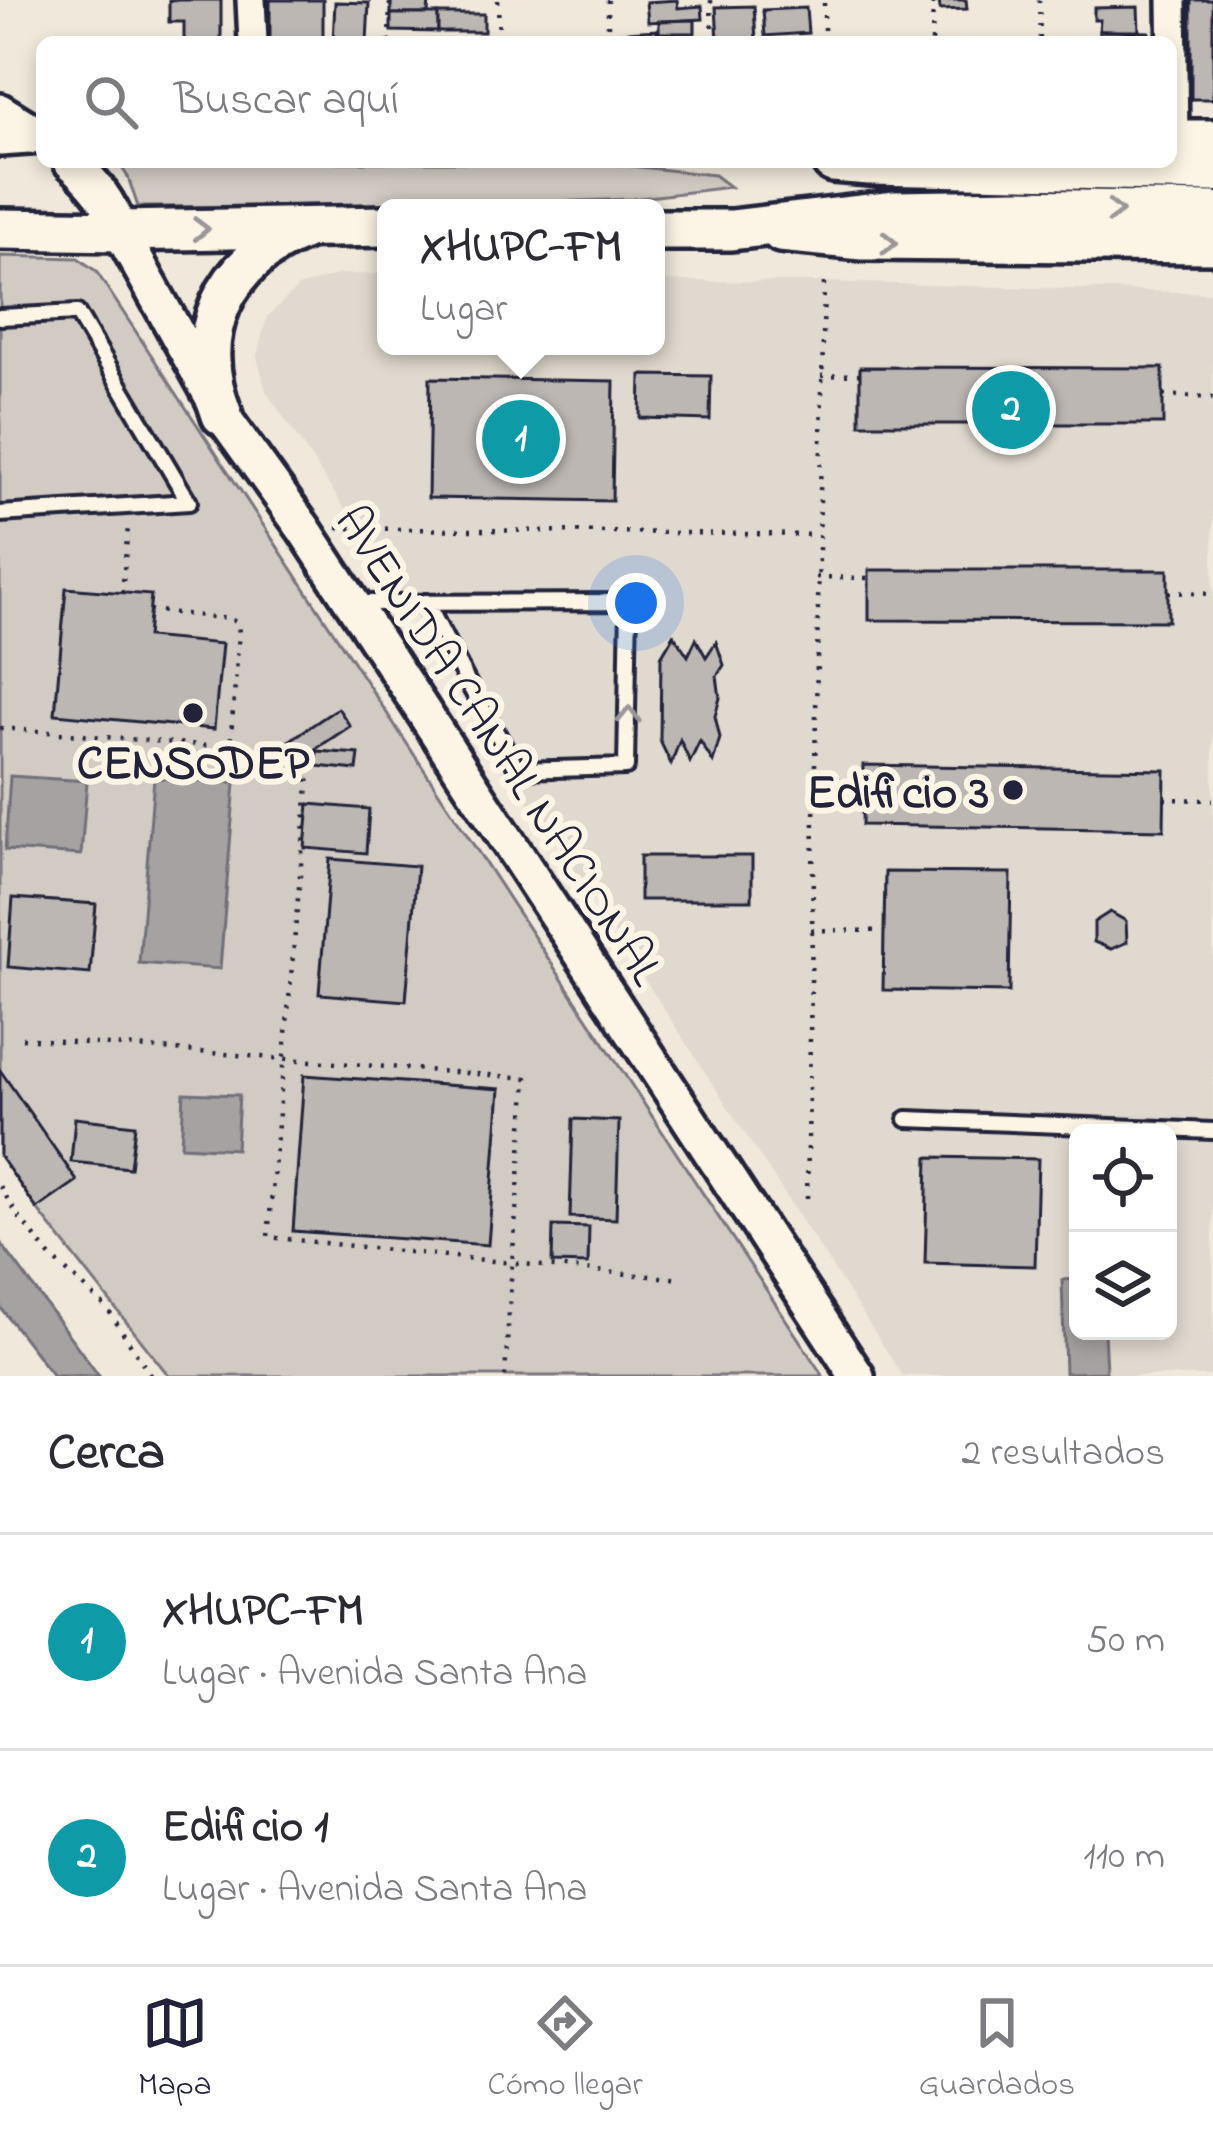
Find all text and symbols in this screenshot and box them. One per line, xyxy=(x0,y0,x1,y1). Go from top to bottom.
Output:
search box xyxy=(36,36,1177,168)
icon: search xyxy=(78,69,144,135)
text: Buscar aquí xyxy=(174,69,399,135)
one-way arrow xyxy=(1106,197,1125,223)
popup xyxy=(377,199,665,355)
one-way arrow xyxy=(192,216,211,242)
text: XHUPC-FM xyxy=(420,216,622,282)
one-way arrow xyxy=(881,230,899,256)
text: Lugar xyxy=(420,282,507,339)
pin: 2 xyxy=(972,365,1050,455)
pin: 1 xyxy=(482,394,560,484)
street label: AVENIDA CANAL NACIONAL xyxy=(315,493,679,1001)
your location xyxy=(606,573,666,633)
marker: CENSODEP xyxy=(180,700,206,726)
one-way arrow xyxy=(615,705,641,724)
place label: CENSODEP xyxy=(77,731,309,801)
place label: Edificio 3 xyxy=(807,760,989,830)
marker: Edificio 3 xyxy=(1000,777,1026,803)
map controls xyxy=(1069,1124,1177,1340)
button: locate xyxy=(1069,1124,1177,1232)
button: layers xyxy=(1069,1232,1177,1340)
text: Cerca xyxy=(48,1417,165,1492)
text: 2 resultados xyxy=(961,1426,1165,1483)
text: XHUPC-FM xyxy=(162,1580,364,1646)
text: 1 xyxy=(81,1613,93,1670)
text: 50 m xyxy=(1086,1613,1165,1670)
text: Lugar · Avenida Santa Ana xyxy=(162,1646,587,1703)
text: Edificio 1 xyxy=(162,1796,329,1862)
text: 2 xyxy=(77,1829,97,1886)
text: 110 m xyxy=(1083,1829,1165,1886)
text: Lugar · Avenida Santa Ana xyxy=(162,1862,587,1919)
tab: Mapa xyxy=(138,1990,212,2110)
tab: Cómo llegar xyxy=(488,1990,643,2110)
tab: Guardados xyxy=(919,1990,1075,2110)

